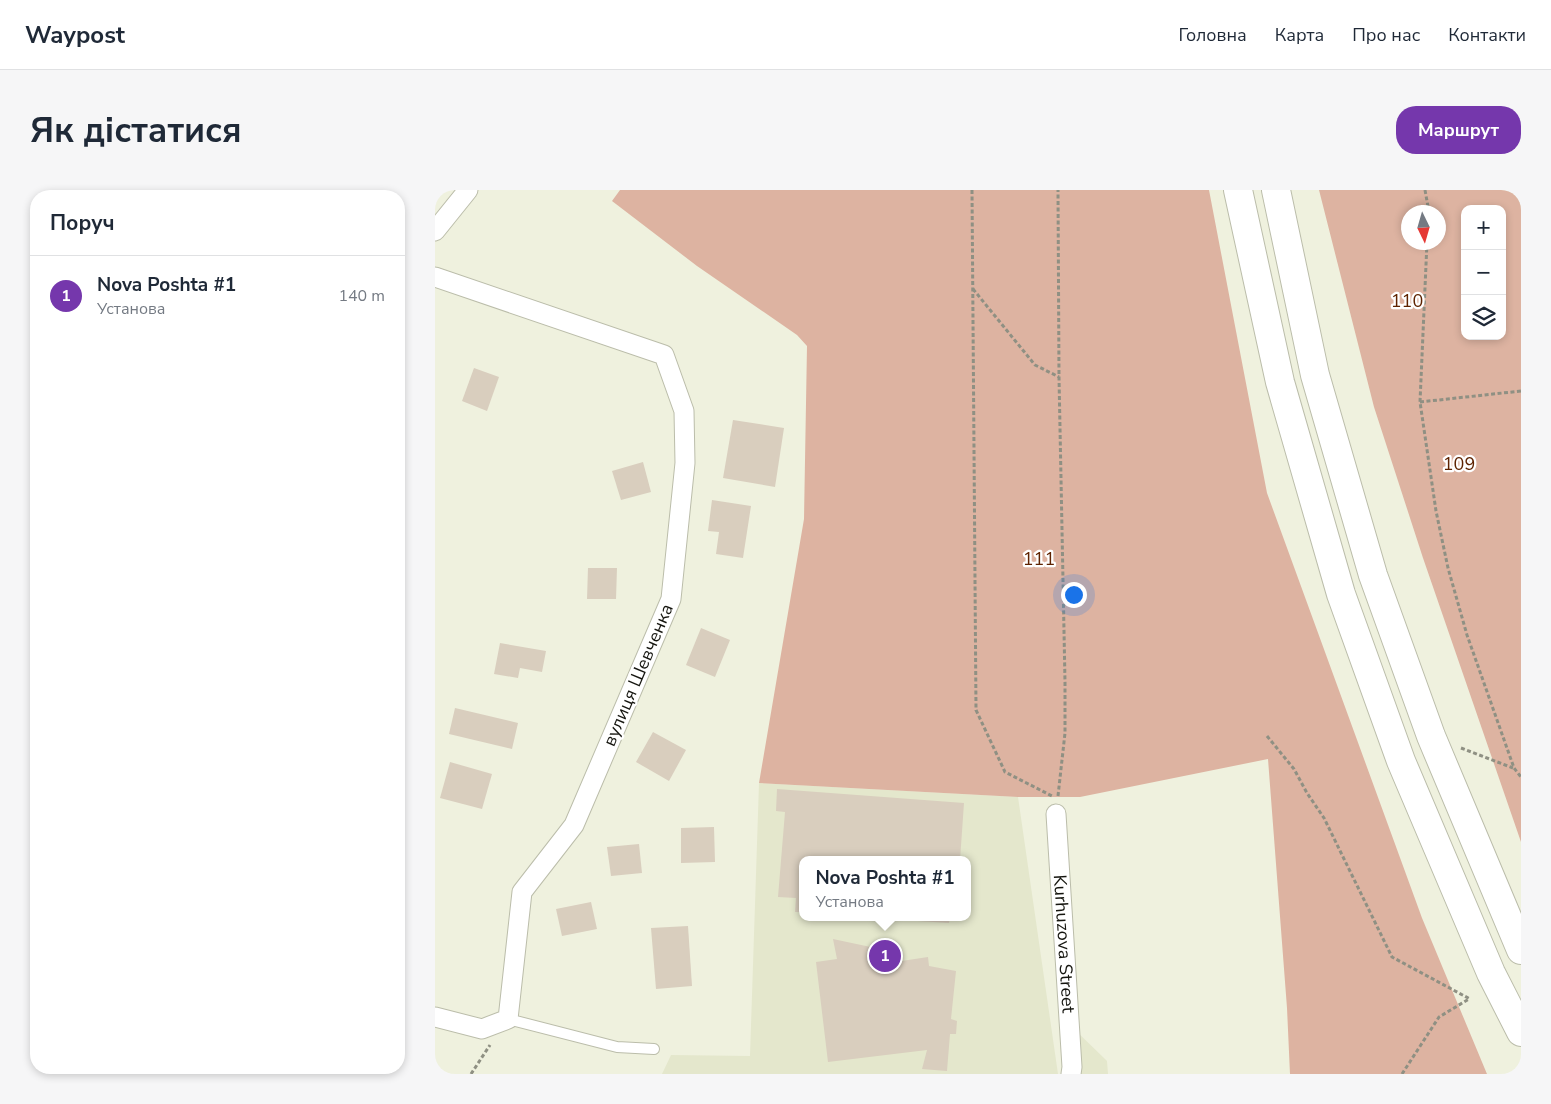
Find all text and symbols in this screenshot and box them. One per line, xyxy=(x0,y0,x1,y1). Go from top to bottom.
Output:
text: Waypost xyxy=(25,19,125,51)
text: Головна xyxy=(1178,23,1247,47)
text: Карта xyxy=(1275,23,1324,47)
text: Про нас xyxy=(1352,23,1420,47)
text: Контакти xyxy=(1448,23,1526,47)
button: Маршрут xyxy=(1396,106,1521,154)
text: Як дістатися xyxy=(30,107,242,154)
north arrow xyxy=(1401,205,1446,250)
map controls xyxy=(1461,205,1506,340)
button: + xyxy=(1461,205,1506,250)
text: Поруч xyxy=(50,209,115,237)
button: − xyxy=(1461,250,1506,295)
text: Nova Poshta #1 xyxy=(97,272,236,298)
text: 1 xyxy=(61,285,71,307)
text: 140 m xyxy=(338,285,385,307)
park label: 110 xyxy=(1391,289,1423,313)
button: layers xyxy=(1461,295,1506,340)
text: Установа xyxy=(97,298,165,320)
park label: 109 xyxy=(1443,452,1475,476)
park label: 111 xyxy=(1023,547,1055,571)
your location xyxy=(1061,582,1087,608)
street label: вулиця Шевченка xyxy=(597,600,679,750)
popup xyxy=(799,856,971,921)
text: Nova Poshta #1 xyxy=(815,865,955,891)
street label: Kurhuzova Street xyxy=(1048,874,1081,1014)
text: Установа xyxy=(815,891,884,913)
pin: 1 xyxy=(869,937,901,975)

